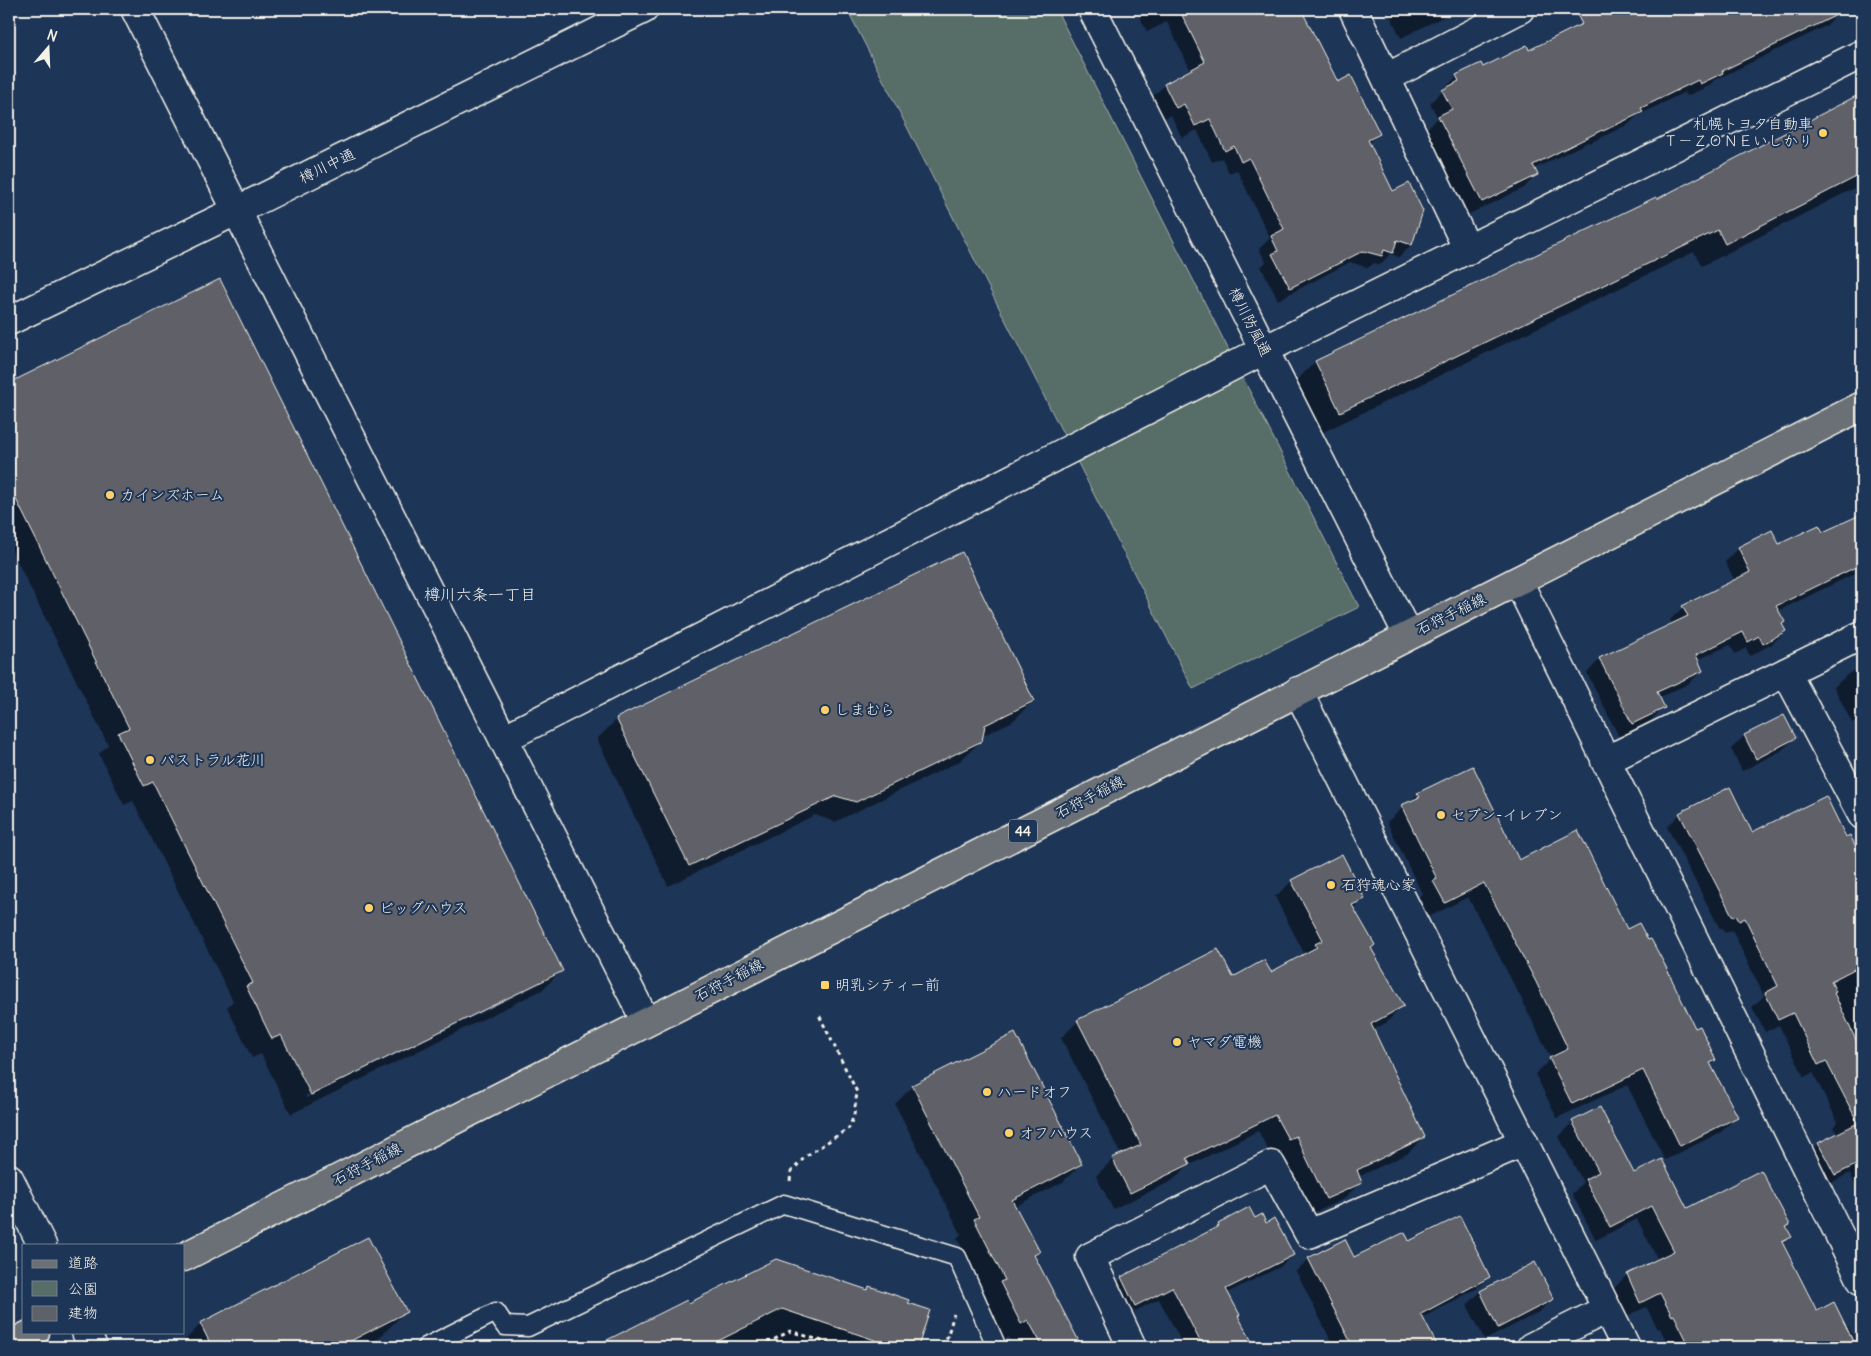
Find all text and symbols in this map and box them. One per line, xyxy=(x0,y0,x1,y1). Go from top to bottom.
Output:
north arrow xyxy=(22,22,72,72)
text: N xyxy=(45,26,60,46)
place label: 札幌トヨタ自動車 Ｔ－ＺＯＮＥいしかり xyxy=(1663,114,1813,150)
marker: 札幌トヨタ自動車 Ｔ－ＺＯＮＥいしかり xyxy=(1817,127,1829,139)
street label: 樽川中通 xyxy=(296,144,358,187)
street label: 樽川防風通 xyxy=(1225,284,1276,360)
place label: カインズホーム xyxy=(120,485,224,504)
marker: カインズホーム xyxy=(104,489,116,501)
district label: 樽川六条一丁目 xyxy=(424,584,536,604)
street label: 石狩手稲線 xyxy=(1413,589,1489,639)
place label: しまむら xyxy=(835,700,895,719)
marker: しまむら xyxy=(819,704,831,716)
place label: パストラル花川 xyxy=(160,750,266,769)
marker: パストラル花川 xyxy=(144,754,156,766)
street label: 石狩手稲線 xyxy=(1052,771,1128,822)
place label: セブン-イレブン xyxy=(1451,805,1562,824)
marker: セブン-イレブン xyxy=(1435,809,1447,821)
road number: 44 xyxy=(1009,819,1037,842)
place label: 石狩魂心家 xyxy=(1341,875,1416,894)
marker: 石狩魂心家 xyxy=(1325,879,1337,891)
place label: ビッグハウス xyxy=(379,898,468,917)
marker: ビッグハウス xyxy=(363,902,375,914)
street label: 石狩手稲線 xyxy=(691,954,767,1005)
place label: 明乳シティー前 xyxy=(835,975,940,994)
marker: 明乳シティー前 xyxy=(819,979,831,991)
place label: ヤマダ電機 xyxy=(1187,1032,1262,1051)
marker: ヤマダ電機 xyxy=(1171,1036,1183,1048)
place label: ハードオフ xyxy=(997,1082,1072,1101)
marker: ハードオフ xyxy=(981,1086,993,1098)
place label: オフハウス xyxy=(1019,1123,1093,1142)
marker: オフハウス xyxy=(1003,1127,1015,1139)
street label: 石狩手稲線 xyxy=(329,1138,405,1189)
legend xyxy=(22,1244,185,1334)
text: 道路 xyxy=(68,1253,98,1272)
text: 公園 xyxy=(68,1279,98,1298)
text: 建物 xyxy=(68,1303,98,1322)

